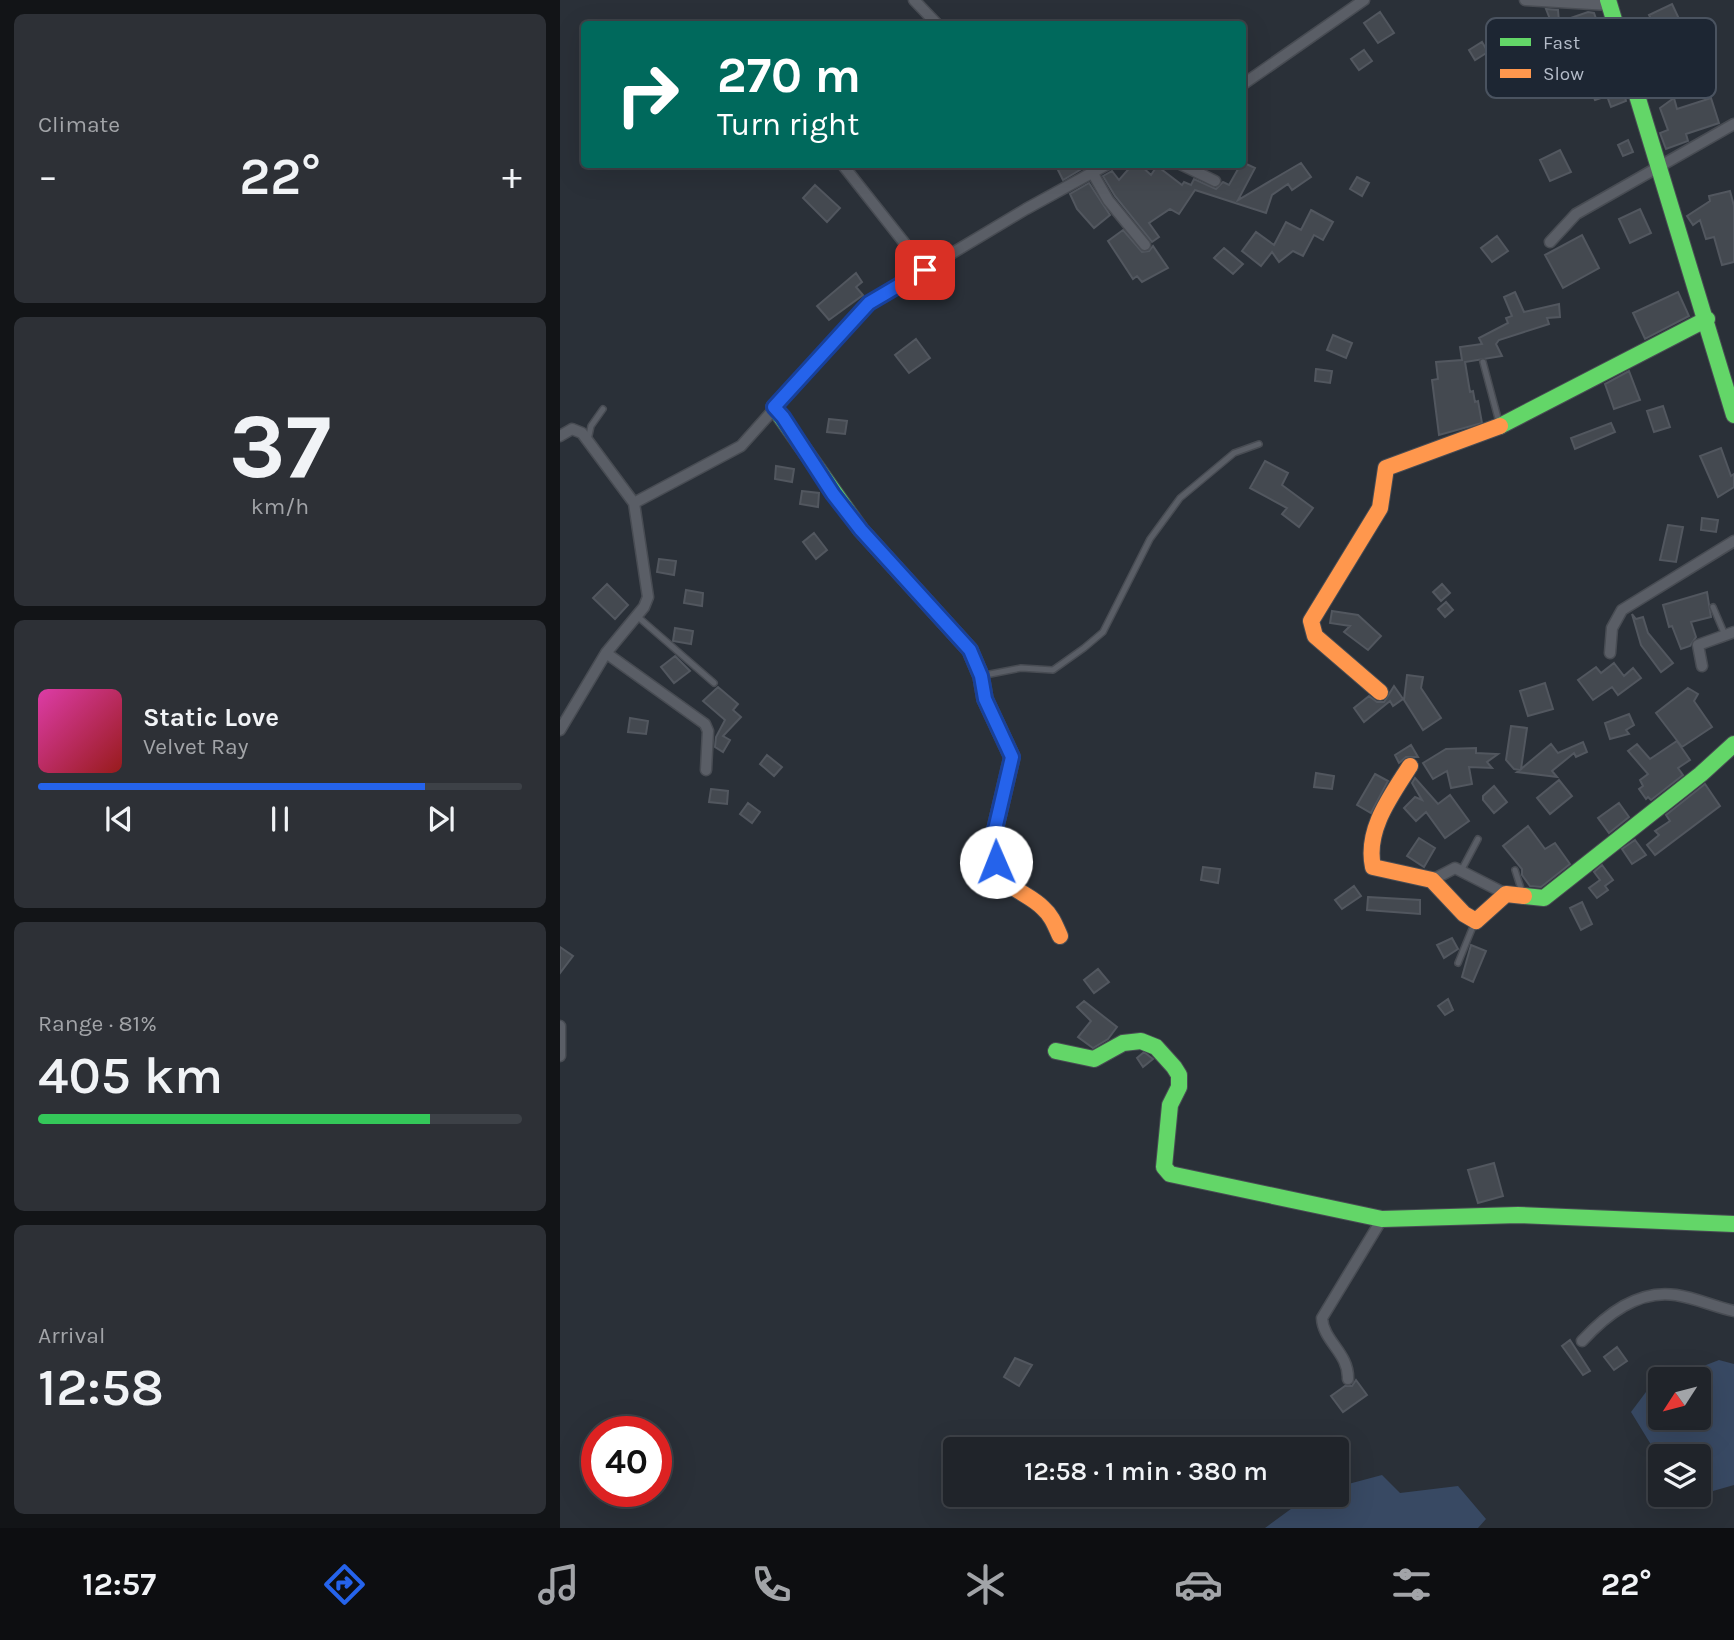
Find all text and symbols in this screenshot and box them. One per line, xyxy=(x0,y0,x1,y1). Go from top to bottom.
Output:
legend xyxy=(1486,18,1716,98)
text: Fast xyxy=(1543,32,1580,54)
text: 270 m xyxy=(717,47,861,104)
icon: right xyxy=(602,49,693,140)
text: Slow xyxy=(1543,63,1584,85)
text: Turn right xyxy=(717,106,859,143)
text: Climate xyxy=(38,111,120,138)
text: 22° xyxy=(239,146,321,207)
text: − xyxy=(38,154,58,199)
text: + xyxy=(502,154,522,199)
pin xyxy=(895,240,955,300)
icon: arrive xyxy=(906,251,944,289)
text: 37 xyxy=(229,394,331,500)
text: km/h xyxy=(251,493,309,520)
text: Static Love xyxy=(143,702,279,733)
text: Velvet Ray xyxy=(143,733,248,760)
icon: previous xyxy=(100,800,138,838)
icon: pause xyxy=(261,800,299,838)
icon: next xyxy=(422,800,460,838)
position arrow xyxy=(959,825,1033,899)
text: Range · 81% xyxy=(38,1010,157,1037)
text: 405 km xyxy=(38,1045,223,1106)
text: Arrival xyxy=(38,1322,105,1349)
text: 12:58 xyxy=(38,1357,164,1418)
north arrow xyxy=(1648,1367,1712,1430)
map controls xyxy=(1648,1367,1711,1507)
speed limit sign: 40 xyxy=(581,1416,672,1507)
button: layers xyxy=(1648,1444,1711,1507)
text: 12:58 · 1 min · 380 m xyxy=(1024,1456,1268,1487)
icon: directions xyxy=(320,1560,369,1609)
icon: music xyxy=(534,1560,583,1609)
icon: phone xyxy=(747,1560,796,1609)
icon: climate xyxy=(961,1560,1010,1609)
icon: car xyxy=(1174,1560,1223,1609)
icon: filters xyxy=(1387,1560,1436,1609)
text: 12:57 xyxy=(82,1566,156,1603)
text: 22° xyxy=(1601,1566,1652,1603)

